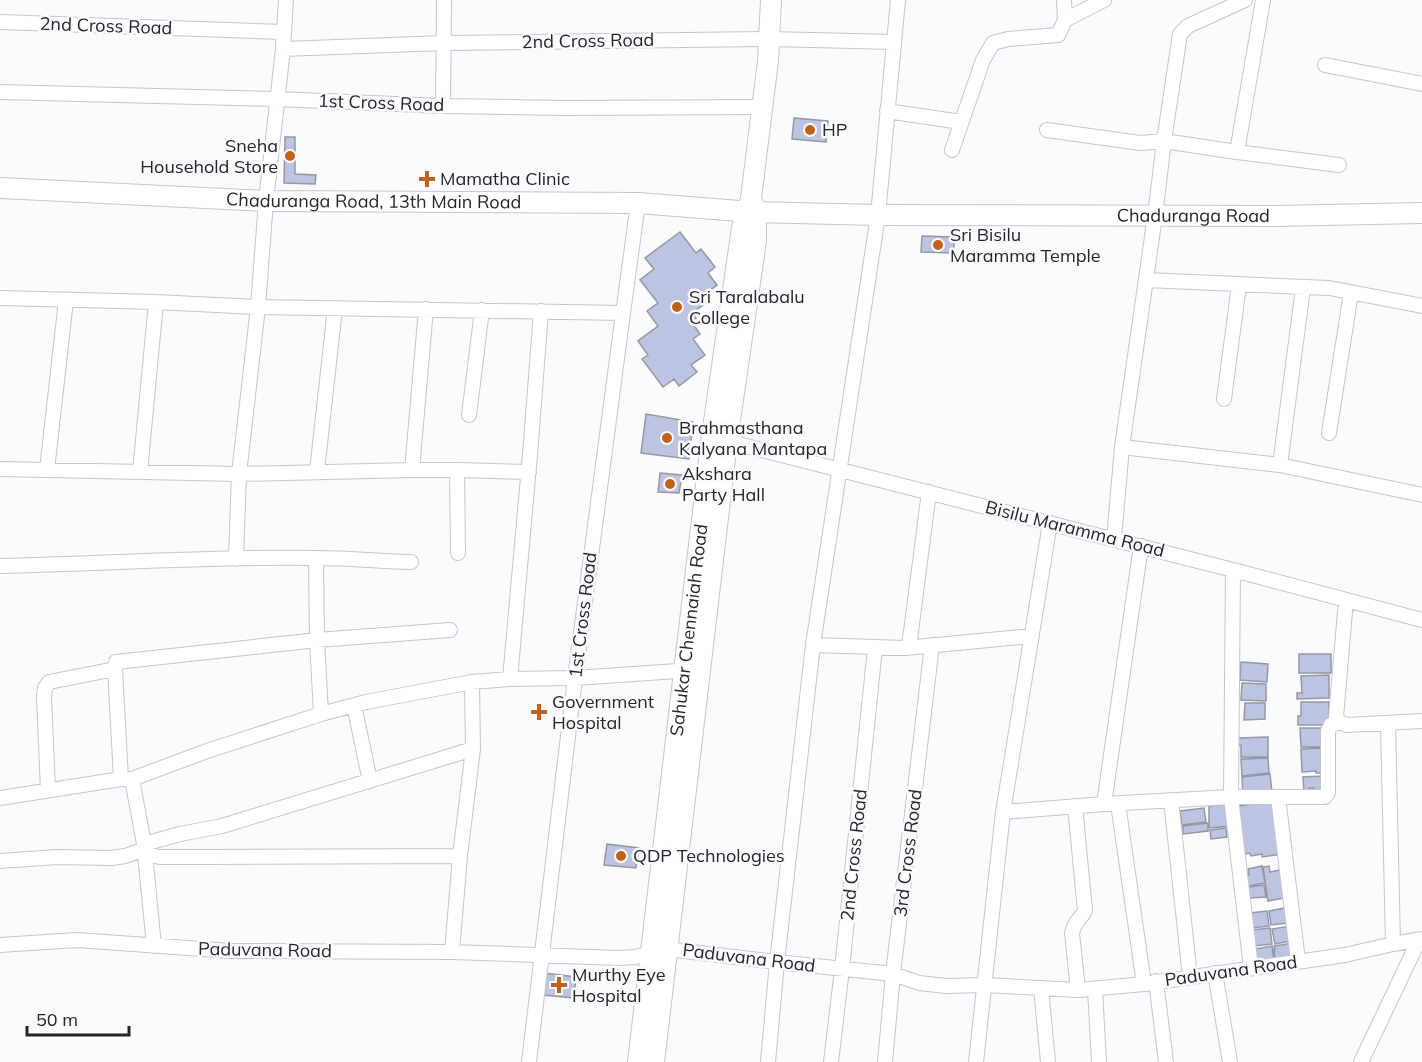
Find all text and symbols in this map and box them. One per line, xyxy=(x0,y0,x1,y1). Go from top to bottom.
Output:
street label: 2nd Cross Road xyxy=(39,12,173,39)
street label: 2nd Cross Road xyxy=(522,28,654,53)
street label: 1st Cross Road xyxy=(317,89,445,116)
place label: HP xyxy=(822,118,848,141)
marker: HP xyxy=(803,123,817,137)
place label: Sneha Household Store xyxy=(140,134,278,178)
marker: Sneha Household Store xyxy=(283,149,297,163)
place label: Mamatha Clinic xyxy=(440,167,570,190)
marker: Mamatha Clinic xyxy=(418,170,436,188)
street label: Chaduranga Road, 13th Main Road xyxy=(226,187,521,213)
street label: Chaduranga Road xyxy=(1117,204,1270,227)
place label: Sri Bisilu Maramma Temple xyxy=(950,223,1101,267)
marker: Sri Bisilu Maramma Temple xyxy=(931,238,945,252)
place label: Sri Taralabalu College xyxy=(689,285,805,329)
marker: Sri Taralabalu College xyxy=(670,300,684,314)
place label: Brahmasthana Kalyana Mantapa xyxy=(679,416,827,460)
marker: Brahmasthana Kalyana Mantapa xyxy=(660,431,674,445)
place label: Akshara Party Hall xyxy=(682,462,765,506)
marker: Akshara Party Hall xyxy=(663,477,677,491)
street label: Bisilu Maramma Road xyxy=(983,495,1167,562)
street label: Sahukar Chennaiah Road xyxy=(665,523,712,737)
street label: 1st Cross Road xyxy=(563,551,602,679)
place label: Government Hospital xyxy=(552,690,654,734)
marker: Government Hospital xyxy=(530,703,548,721)
street label: 2nd Cross Road xyxy=(835,788,872,922)
street label: 3rd Cross Road xyxy=(888,788,927,918)
place label: QDP Technologies xyxy=(633,844,785,867)
marker: QDP Technologies xyxy=(614,849,628,863)
street label: Paduvana Road xyxy=(198,937,332,962)
street label: Paduvana Road xyxy=(681,938,817,977)
street label: Paduvana Road xyxy=(1163,950,1299,991)
place label: Murthy Eye Hospital xyxy=(572,963,666,1007)
marker: Murthy Eye Hospital xyxy=(550,976,568,994)
scale bar xyxy=(27,999,129,1037)
text: 50 m xyxy=(36,1008,78,1031)

